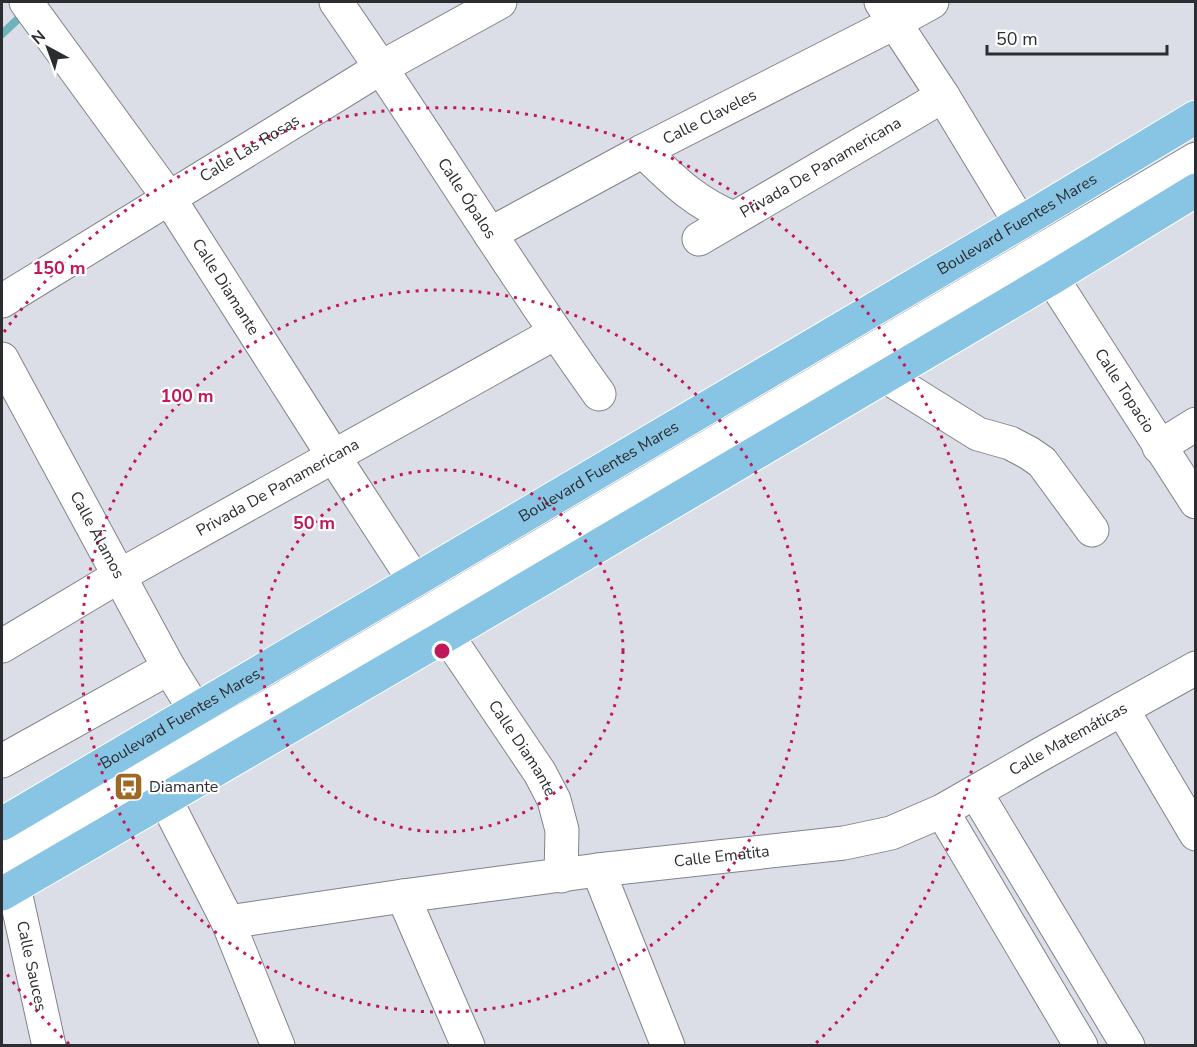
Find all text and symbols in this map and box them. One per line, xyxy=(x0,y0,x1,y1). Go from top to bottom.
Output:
north arrow xyxy=(18,18,78,78)
scale bar xyxy=(987,18,1167,56)
text: N xyxy=(27,25,51,50)
text: 50 m xyxy=(996,27,1038,51)
street label: Calle Claveles xyxy=(659,84,760,150)
street label: Calle Las Rosas xyxy=(196,109,304,188)
street label: Privada De Panamericana xyxy=(736,112,905,224)
street label: Calle Ópalos xyxy=(432,154,501,243)
street label: Boulevard Fuentes Mares xyxy=(933,168,1101,280)
street label: Calle Diamante xyxy=(187,234,265,339)
text: 150 m xyxy=(32,256,86,280)
street label: Calle Topacio xyxy=(1089,344,1160,437)
text: 100 m xyxy=(160,384,214,408)
street label: Boulevard Fuentes Mares xyxy=(515,416,683,528)
street label: Privada De Panamericana xyxy=(192,433,363,542)
street label: Calle Álamos xyxy=(65,487,130,583)
text: 50 m xyxy=(293,511,335,535)
centre of rings xyxy=(432,641,452,661)
street label: Boulevard Fuentes Mares xyxy=(96,663,264,775)
street label: Calle Diamante xyxy=(483,696,561,800)
street label: Calle Matemáticas xyxy=(1005,697,1131,781)
bus stop icon: Diamante xyxy=(112,771,144,803)
place label: Diamante xyxy=(149,776,218,798)
street label: Calle Ematita xyxy=(673,840,771,873)
street label: Calle Sauces xyxy=(11,919,52,1013)

